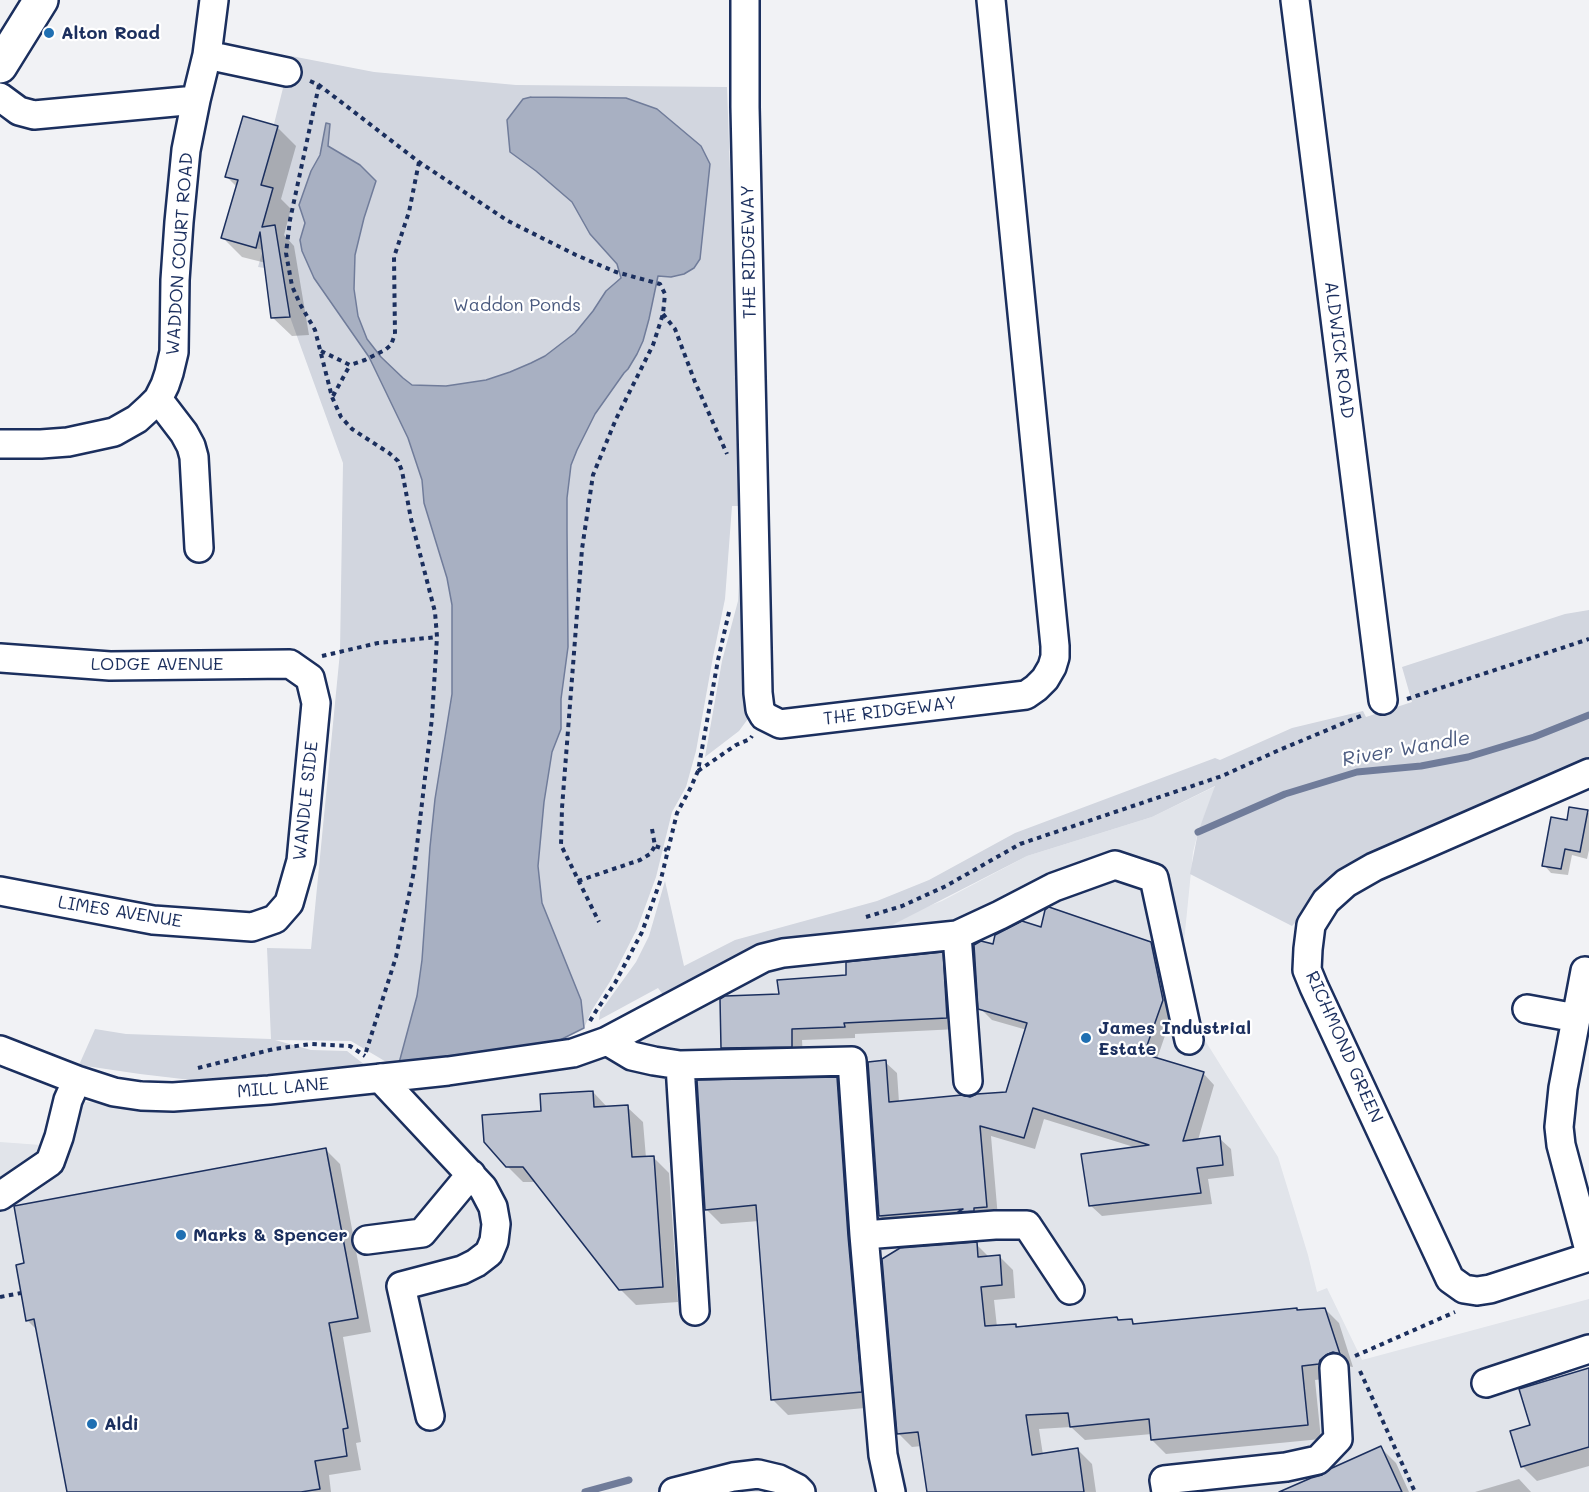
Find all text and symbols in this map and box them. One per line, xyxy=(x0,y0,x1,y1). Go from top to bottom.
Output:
place label: Alton Road xyxy=(61,22,160,44)
marker: Alton Road xyxy=(42,26,56,40)
street label: WADDON COURT ROAD xyxy=(162,152,198,356)
street label: THE RIDGEWAY xyxy=(737,185,761,319)
street label: ALDWICK ROAD xyxy=(1320,280,1358,420)
park label: Waddon Ponds xyxy=(453,294,581,316)
street label: LODGE AVENUE xyxy=(91,653,223,675)
street label: THE RIDGEWAY xyxy=(822,692,958,730)
water label: River Wandle xyxy=(1340,726,1472,772)
street label: WANDLE SIDE xyxy=(289,740,323,862)
street label: LIMES AVENUE xyxy=(57,892,183,932)
street label: RICHMOND GREEN xyxy=(1301,968,1387,1126)
place label: James Industrial Estate xyxy=(1098,1017,1251,1060)
marker: James Industrial Estate xyxy=(1079,1031,1093,1045)
street label: MILL LANE xyxy=(236,1073,330,1103)
place label: Marks & Spencer xyxy=(193,1224,348,1246)
marker: Marks & Spencer xyxy=(174,1228,188,1242)
place label: Aldi xyxy=(104,1413,139,1435)
marker: Aldi xyxy=(85,1417,99,1431)

